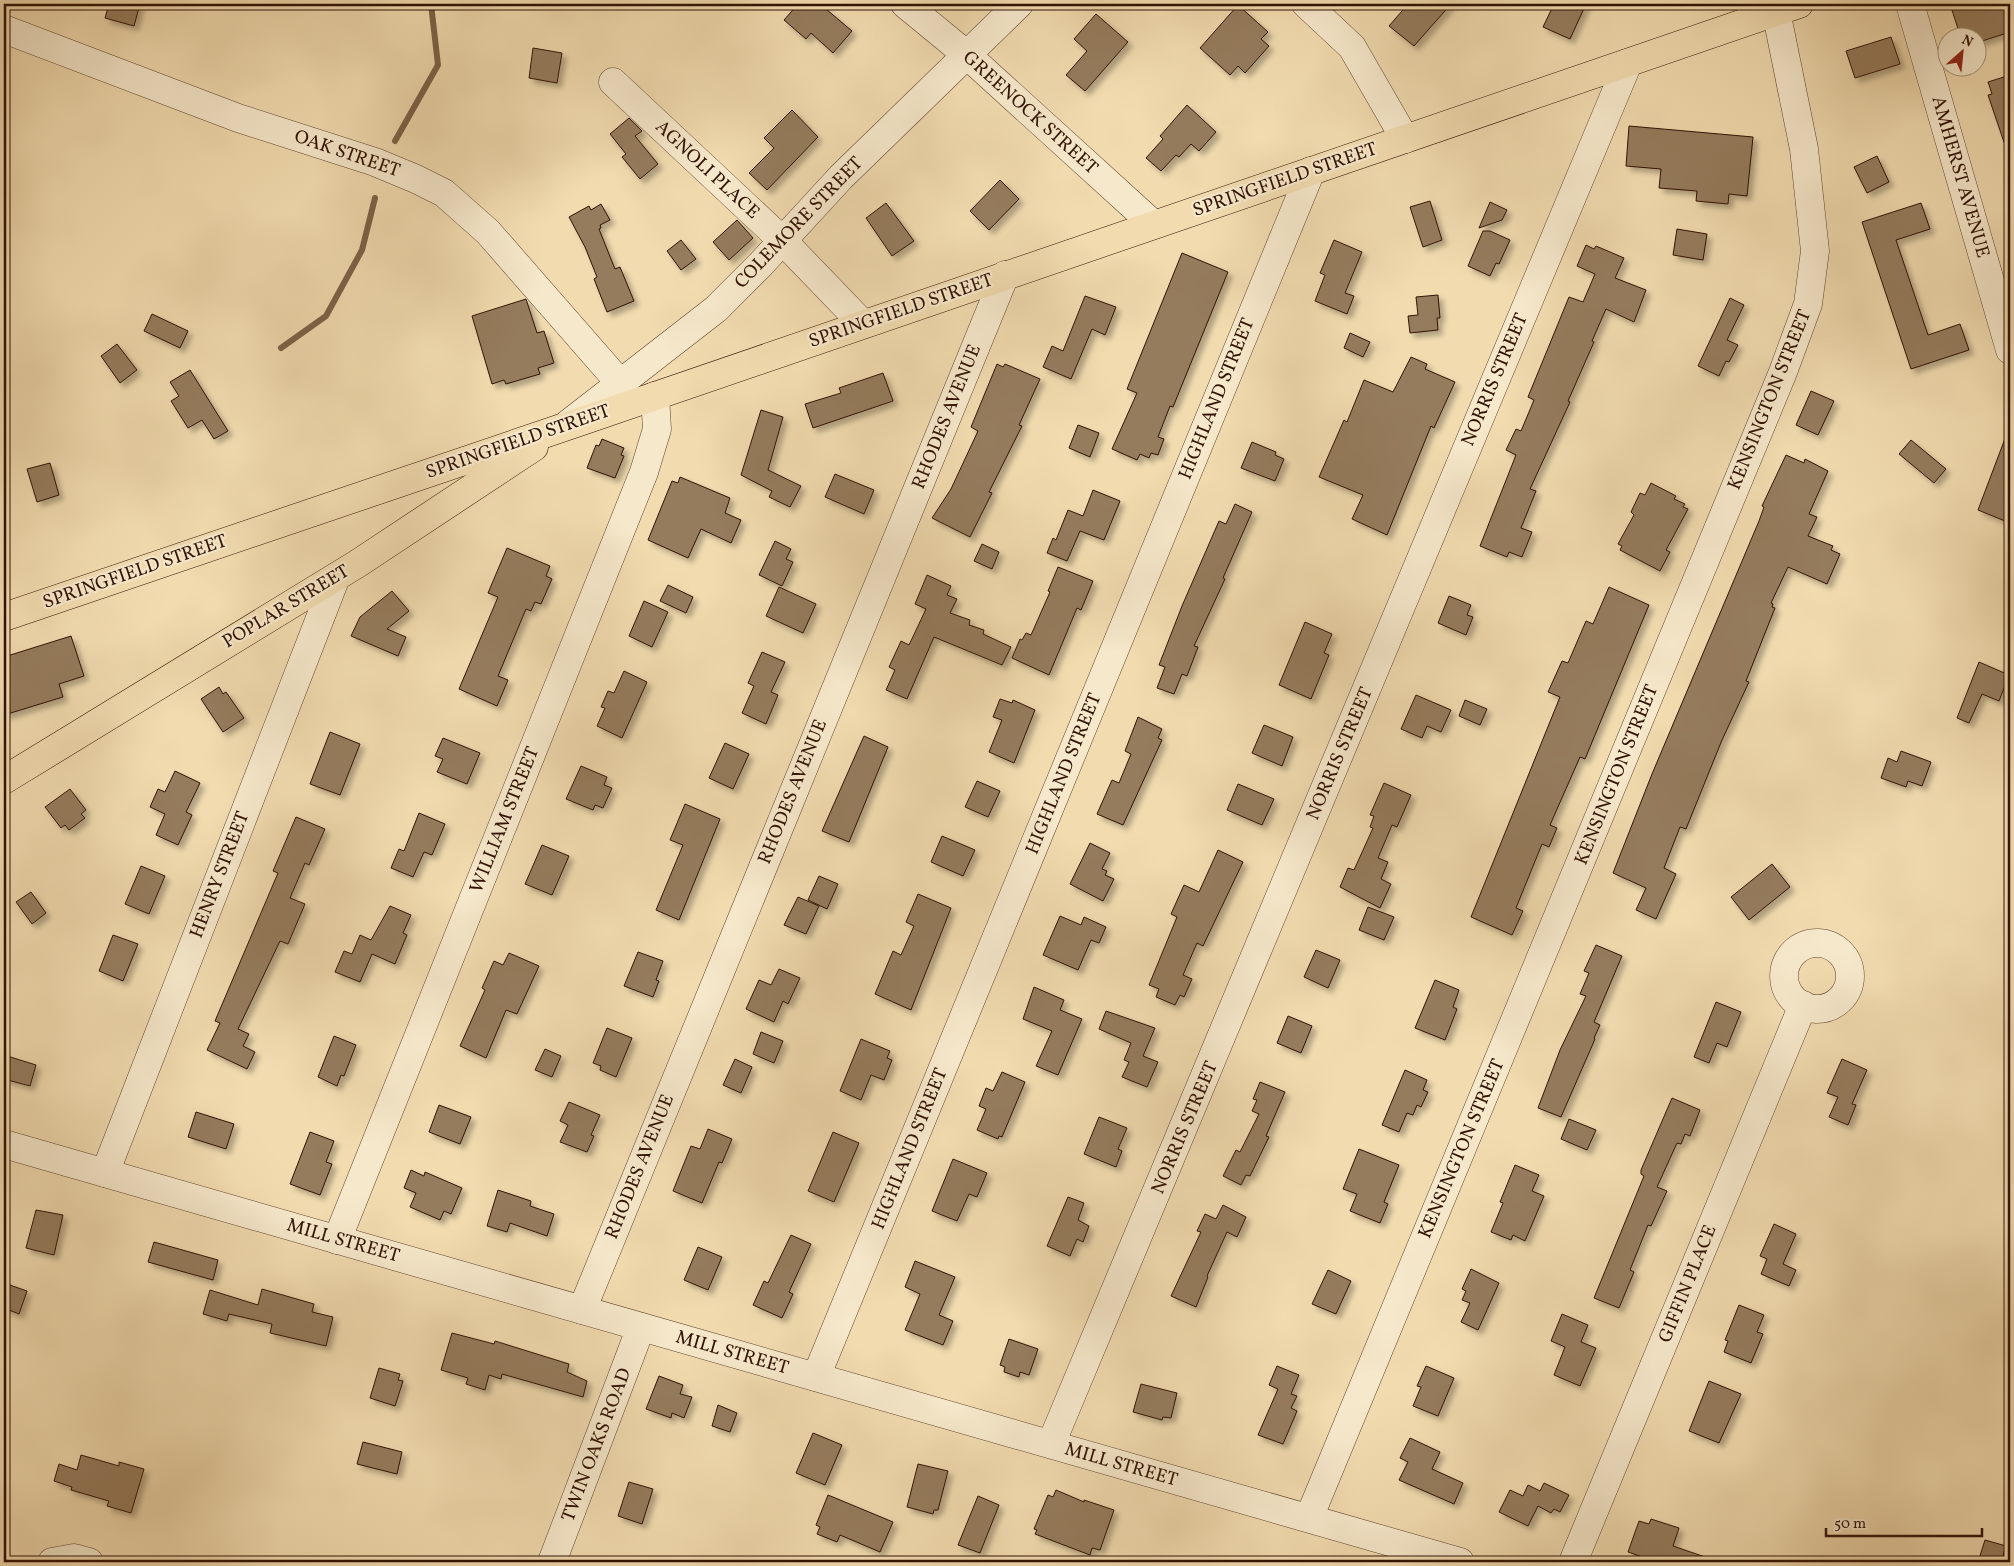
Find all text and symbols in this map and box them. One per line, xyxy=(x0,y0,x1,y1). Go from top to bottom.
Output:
north arrow xyxy=(1936,28,1986,78)
text: N xyxy=(1958,31,1976,53)
street label: GREENOCK STREET xyxy=(957,45,1103,181)
street label: AMHERST AVENUE xyxy=(1924,93,1996,261)
street label: AGNOLI PLACE xyxy=(649,115,765,225)
street label: OAK STREET xyxy=(291,124,403,184)
street label: SPRINGFIELD STREET xyxy=(1189,136,1381,224)
street label: COLEMORE STREET xyxy=(729,151,869,295)
street label: SPRINGFIELD STREET xyxy=(805,267,997,355)
street label: KENSINGTON STREET xyxy=(1722,306,1818,494)
street label: NORRIS STREET xyxy=(1455,310,1535,450)
street label: HIGHLAND STREET xyxy=(1173,314,1261,484)
street label: RHODES AVENUE xyxy=(906,341,988,493)
street label: SPRINGFIELD STREET xyxy=(422,398,614,486)
street label: SPRINGFIELD STREET xyxy=(39,528,231,616)
street label: POPLAR STREET xyxy=(218,559,354,655)
street label: KENSINGTON STREET xyxy=(1569,681,1665,869)
street label: NORRIS STREET xyxy=(1300,684,1380,824)
street label: HIGHLAND STREET xyxy=(1020,689,1108,859)
street label: RHODES AVENUE xyxy=(752,716,834,868)
street label: WILLIAM STREET xyxy=(464,743,546,897)
street label: HENRY STREET xyxy=(184,808,256,942)
street label: KENSINGTON STREET xyxy=(1412,1055,1512,1243)
street label: NORRIS STREET xyxy=(1145,1058,1225,1198)
street label: HIGHLAND STREET xyxy=(866,1064,954,1234)
street label: RHODES AVENUE xyxy=(599,1091,681,1243)
street label: MILL STREET xyxy=(283,1212,403,1270)
street label: GIFFIN PLACE xyxy=(1653,1221,1723,1347)
street label: MILL STREET xyxy=(672,1324,792,1382)
street label: TWIN OAKS ROAD xyxy=(556,1364,638,1526)
street label: MILL STREET xyxy=(1061,1436,1181,1494)
scale bar xyxy=(1826,1506,1983,1538)
text: 50 m xyxy=(1834,1514,1866,1535)

